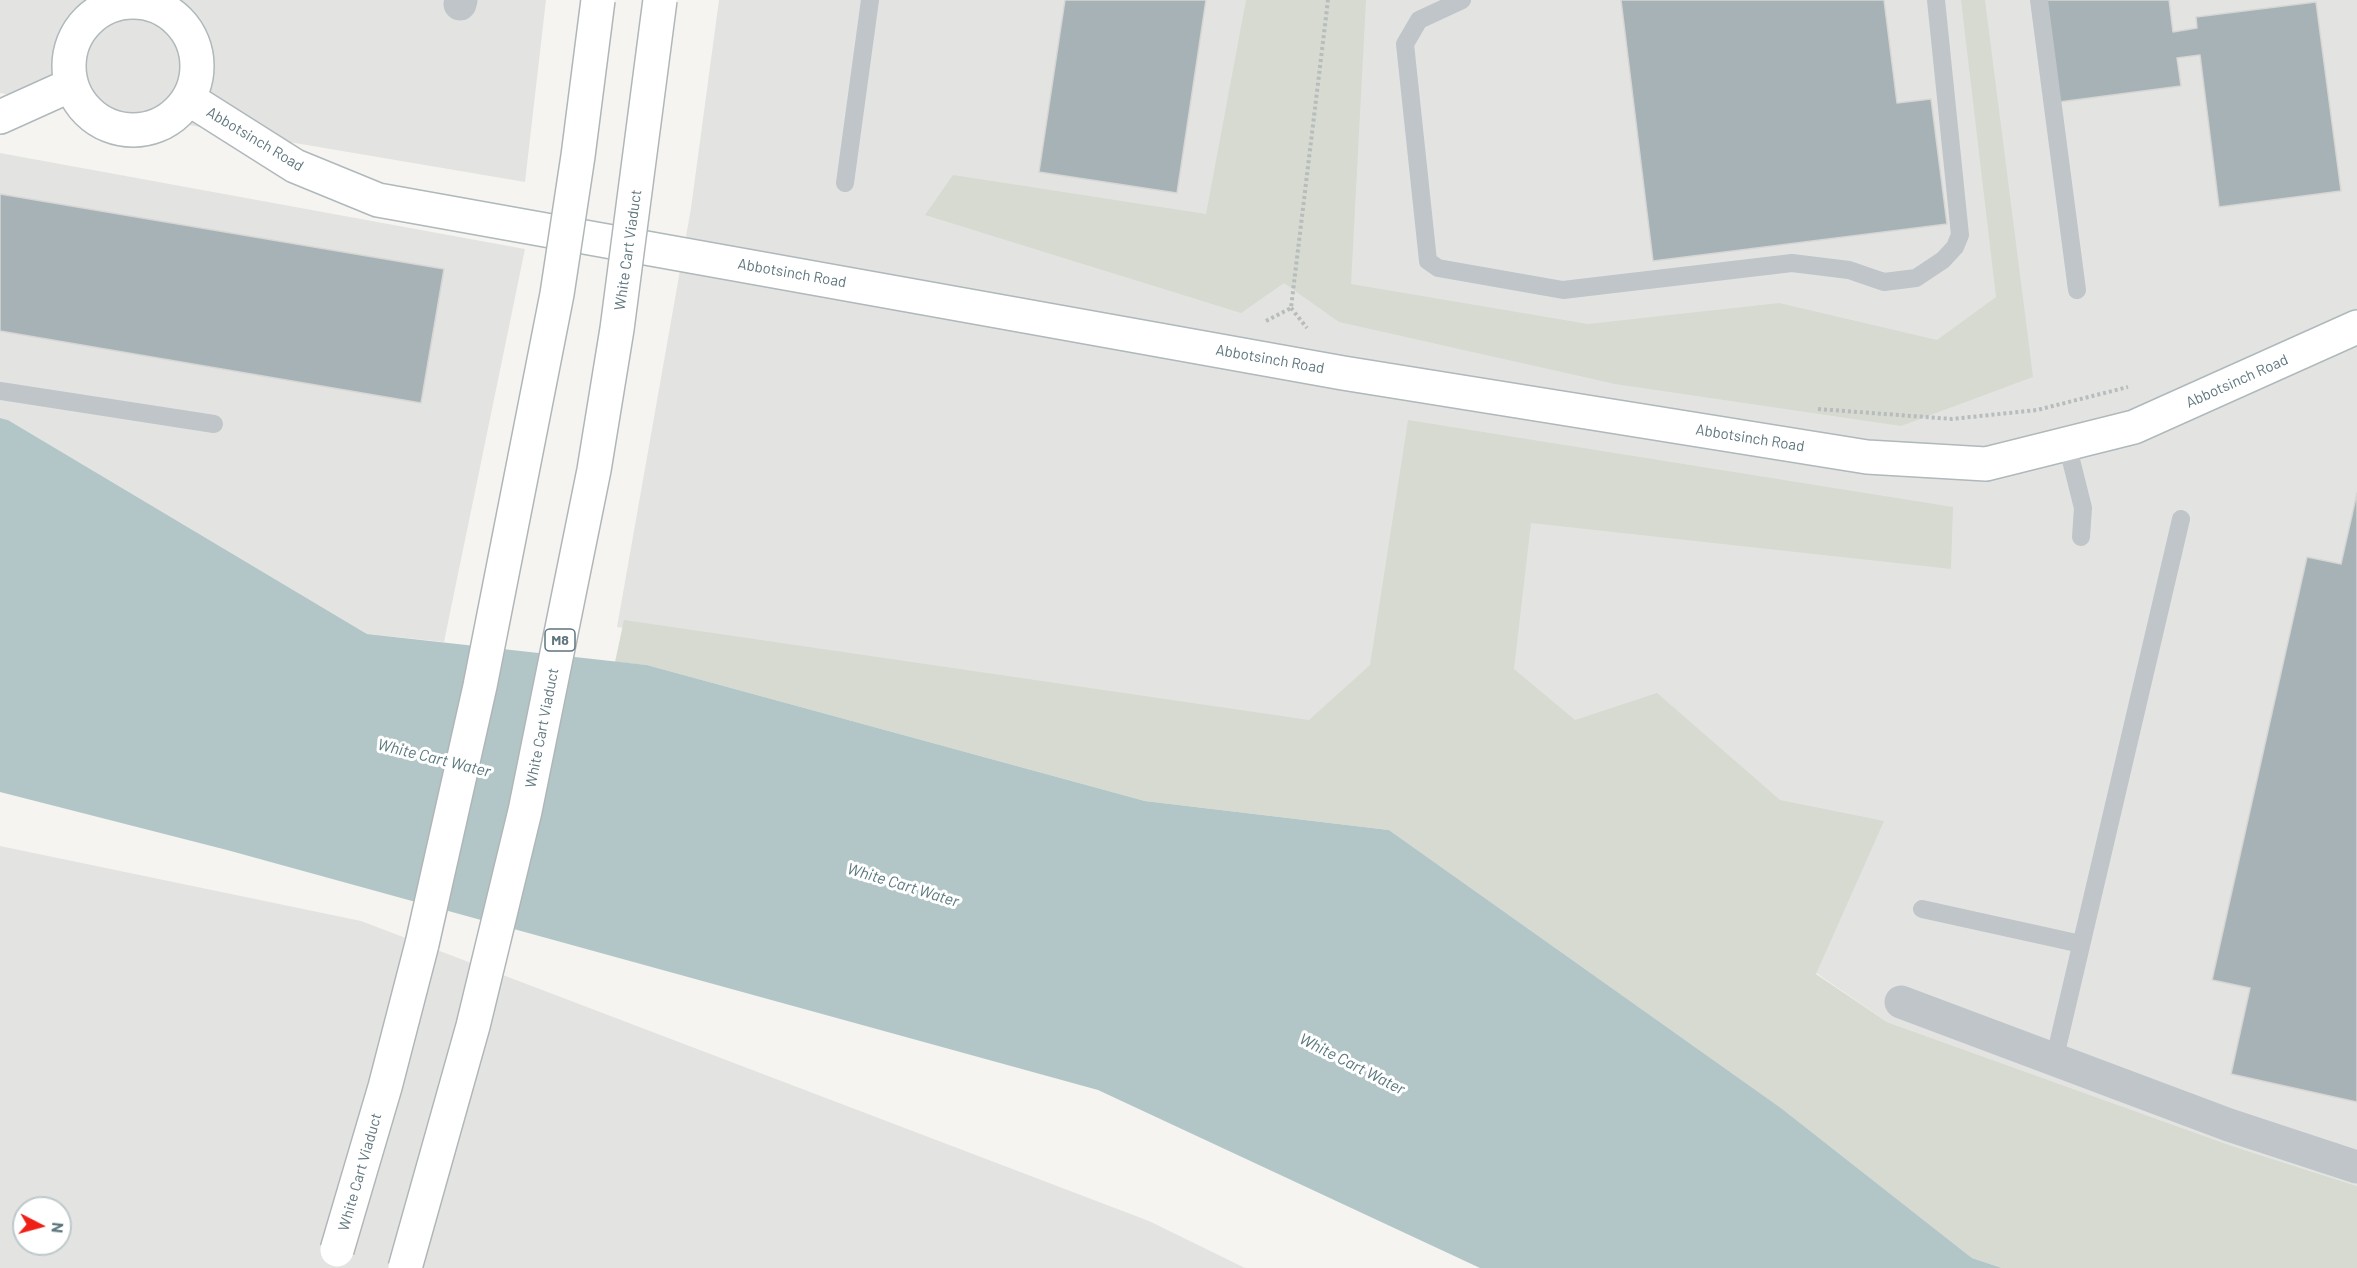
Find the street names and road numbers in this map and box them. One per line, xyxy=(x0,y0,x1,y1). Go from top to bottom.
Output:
street label: Abbotsinch Road xyxy=(203,103,307,175)
street label: White Cart Viaduct xyxy=(611,188,645,312)
street label: Abbotsinch Road xyxy=(736,255,848,291)
street label: Abbotsinch Road xyxy=(1214,341,1326,377)
street label: Abbotsinch Road xyxy=(2183,350,2291,412)
street label: Abbotsinch Road xyxy=(1694,421,1806,455)
road number: M8 xyxy=(545,629,575,651)
street label: White Cart Viaduct xyxy=(522,666,562,790)
street label: White Cart Viaduct xyxy=(335,1111,385,1233)

